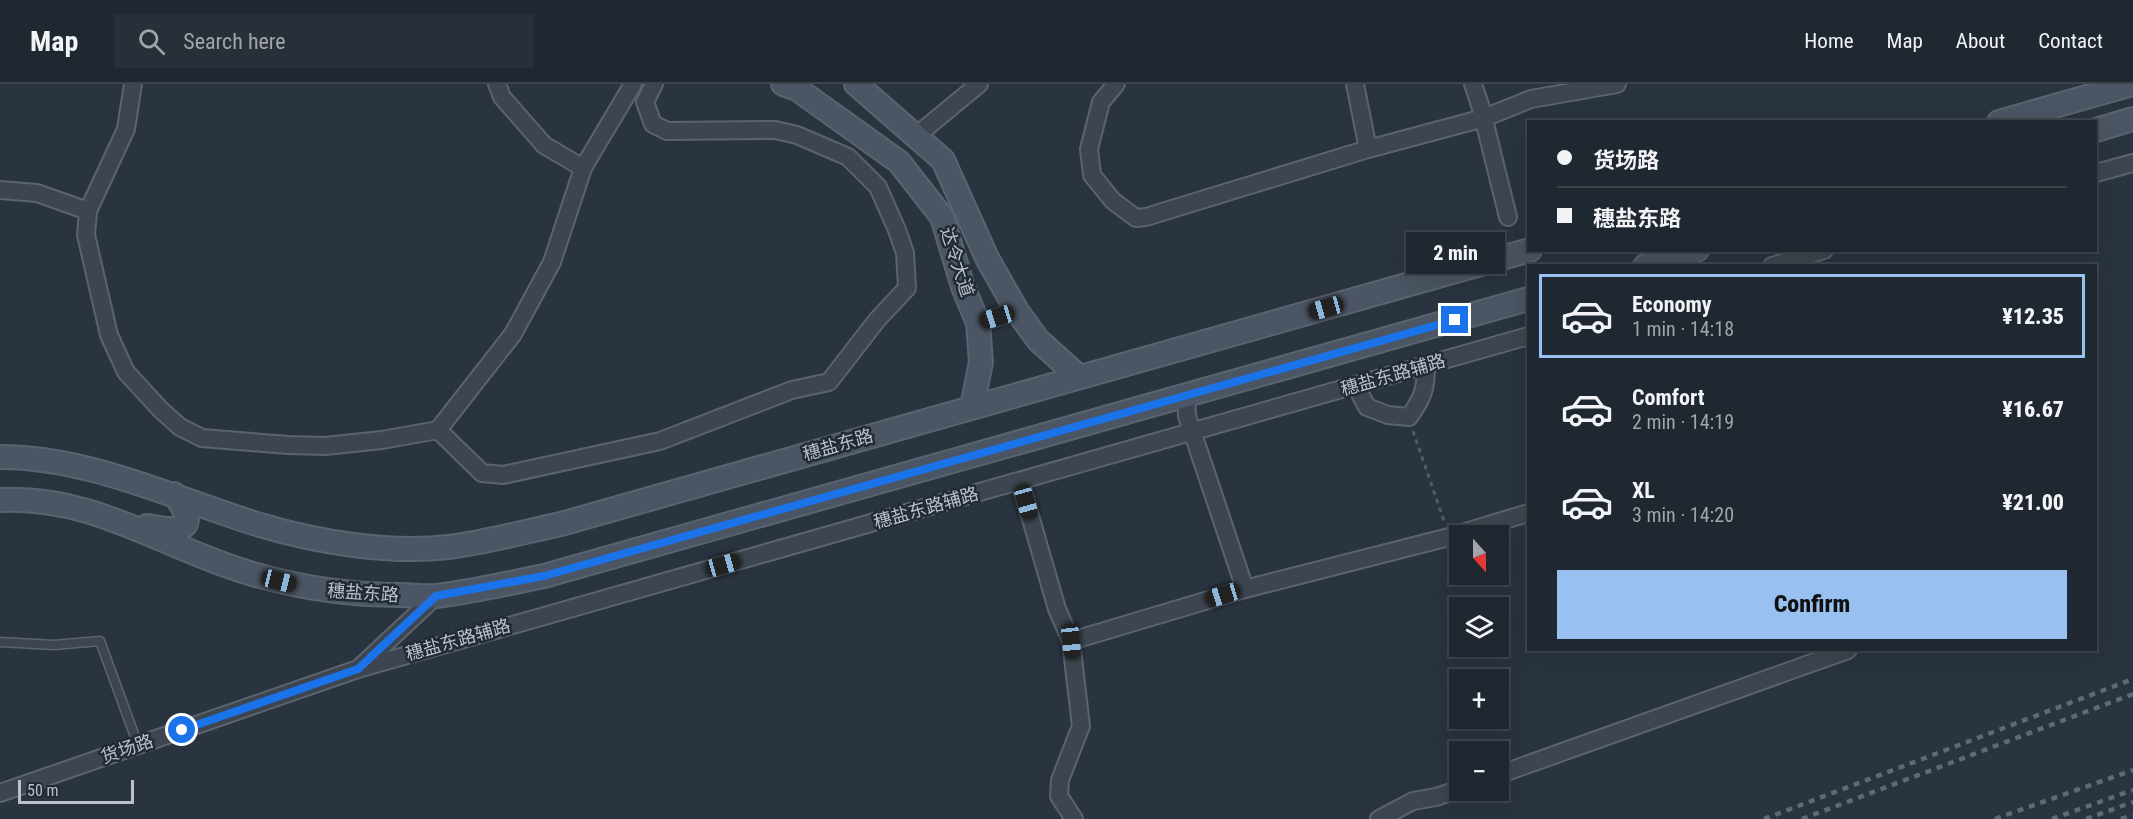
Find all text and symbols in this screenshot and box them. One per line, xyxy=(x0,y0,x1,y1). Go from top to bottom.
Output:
search box xyxy=(114,14,534,68)
text: Map xyxy=(30,25,78,58)
icon: search xyxy=(135,25,168,58)
text: Search here xyxy=(183,29,286,54)
text: Home xyxy=(1804,29,1854,53)
text: Map xyxy=(1887,29,1923,53)
text: About xyxy=(1956,29,2005,53)
text: Contact xyxy=(2038,29,2103,53)
text: 货场路 xyxy=(1593,148,1659,173)
text: 穗盐东路 xyxy=(1593,206,1681,231)
street label: 达令大道 xyxy=(936,224,979,299)
callout: 2 min xyxy=(1406,233,1504,275)
text: 2 min xyxy=(1433,241,1478,265)
icon: car xyxy=(1560,289,1614,343)
text: Economy xyxy=(1632,292,1712,317)
car xyxy=(1306,294,1346,322)
car xyxy=(977,303,1017,331)
text: ¥12.35 xyxy=(2002,304,2064,329)
route end xyxy=(1441,306,1468,333)
text: 1 min · 14:18 xyxy=(1632,317,1734,341)
street label: 穗盐东路辅路 xyxy=(1338,350,1448,399)
icon: car xyxy=(1560,382,1614,436)
text: Comfort xyxy=(1632,385,1705,410)
text: ¥16.67 xyxy=(2002,397,2064,422)
text: 2 min · 14:19 xyxy=(1632,410,1734,434)
street label: 穗盐东路 xyxy=(800,425,875,465)
icon: car xyxy=(1560,475,1614,529)
text: XL xyxy=(1632,478,1655,503)
car xyxy=(1012,482,1040,522)
street label: 穗盐东路辅路 xyxy=(871,483,981,532)
text: ¥21.00 xyxy=(2002,490,2064,515)
text: 3 min · 14:20 xyxy=(1632,503,1734,527)
north arrow xyxy=(1449,525,1509,585)
map controls xyxy=(1449,525,1509,801)
car xyxy=(703,551,743,579)
car xyxy=(259,568,299,594)
button: Confirm xyxy=(1557,570,2067,639)
street label: 穗盐东路 xyxy=(326,580,400,605)
car xyxy=(1203,581,1243,609)
button: layers xyxy=(1449,597,1509,657)
street label: 穗盐东路辅路 xyxy=(403,615,513,664)
car xyxy=(1060,622,1082,660)
button: + xyxy=(1449,669,1509,729)
route start xyxy=(168,716,195,743)
street label: 货场路 xyxy=(98,730,156,767)
button: − xyxy=(1449,741,1509,801)
scale bar xyxy=(18,777,134,804)
text: 50 m xyxy=(27,781,59,800)

